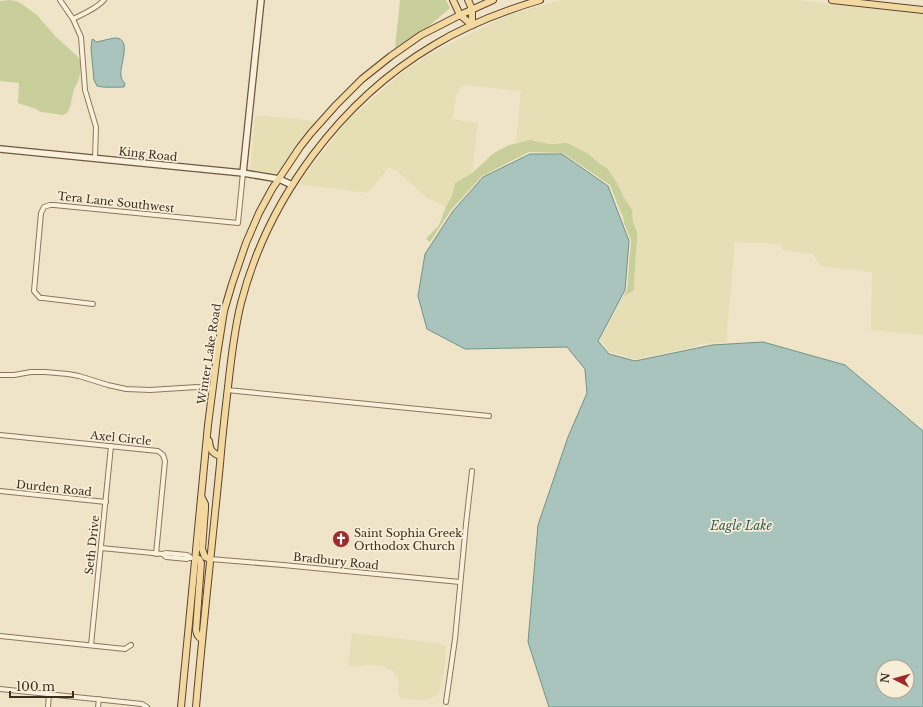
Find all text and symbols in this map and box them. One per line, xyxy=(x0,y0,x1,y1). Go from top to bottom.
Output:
street label: King Road xyxy=(118,144,179,164)
street label: Tera Lane Southwest xyxy=(57,189,176,215)
street label: Winter Lake Road xyxy=(194,302,224,406)
street label: Axel Circle xyxy=(89,428,152,448)
street label: Durden Road xyxy=(15,477,93,499)
street label: Seth Drive xyxy=(82,515,102,575)
water label: Eagle Lake xyxy=(709,518,772,533)
place label: Saint Sophia Greek Orthodox Church xyxy=(354,526,462,553)
church icon: Saint Sophia Greek Orthodox Church xyxy=(331,529,351,549)
street label: Bradbury Road xyxy=(292,550,380,573)
north arrow xyxy=(875,659,915,699)
text: N xyxy=(878,671,893,684)
scale bar xyxy=(10,673,73,699)
text: 100 m xyxy=(16,679,55,694)

